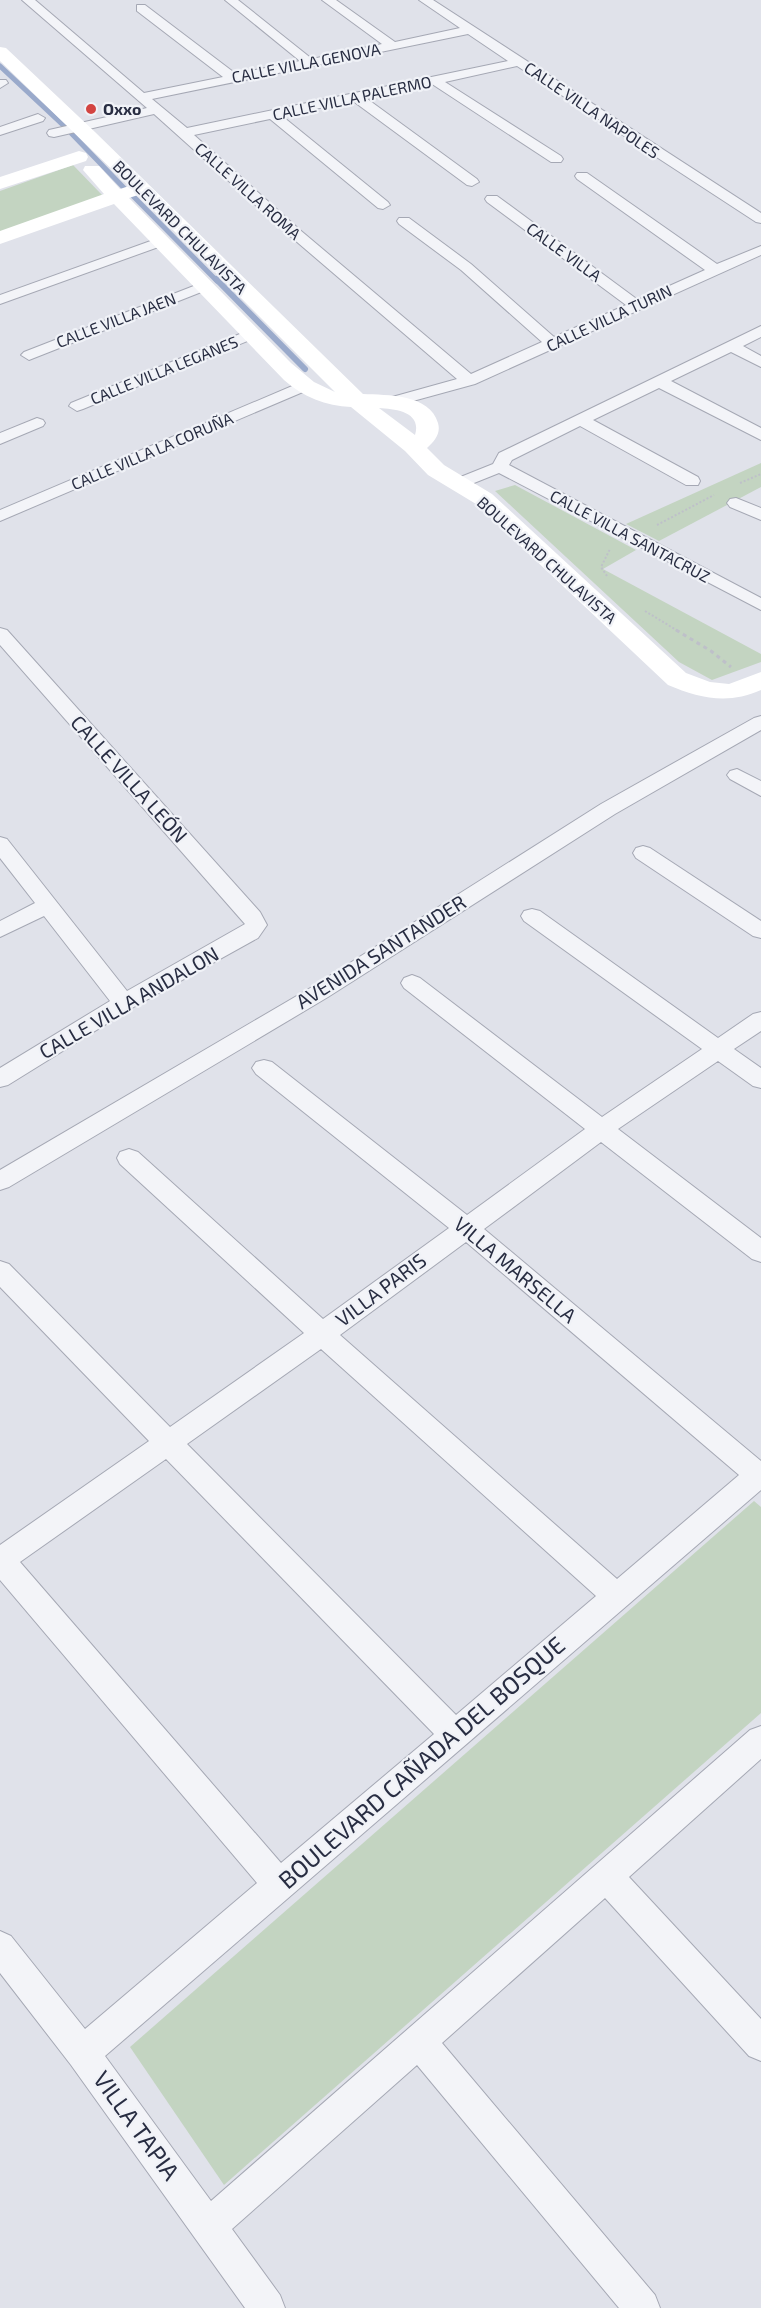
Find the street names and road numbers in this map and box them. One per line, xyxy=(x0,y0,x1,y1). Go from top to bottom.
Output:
street label: CALLE VILLA GENOVA xyxy=(230,39,382,86)
street label: CALLE VILLA NAPOLES xyxy=(521,57,663,162)
street label: CALLE VILLA PALERMO xyxy=(271,71,433,124)
street label: CALLE VILLA ROMA xyxy=(192,138,305,243)
street label: BOULEVARD CHULAVISTA xyxy=(110,156,251,297)
street label: CALLE VILLA xyxy=(523,218,606,285)
street label: CALLE VILLA TURIN xyxy=(543,280,674,355)
street label: CALLE VILLA JAEN xyxy=(53,288,178,351)
street label: CALLE VILLA LEGANES xyxy=(87,331,240,408)
street label: CALLE VILLA LA CORUÑA xyxy=(68,408,236,493)
street label: CALLE VILLA SANTACRUZ xyxy=(547,485,713,586)
street label: BOULEVARD CHULAVISTA xyxy=(474,492,621,627)
street label: CALLE VILLA LEÓN xyxy=(66,710,193,847)
street label: AVENIDA SANTANDER xyxy=(291,889,470,1013)
street label: CALLE VILLA ANDALON xyxy=(35,941,222,1063)
street label: VILLA MARSELLA xyxy=(450,1211,582,1328)
street label: VILLA PARIS xyxy=(331,1247,430,1331)
street label: BOULEVARD CAÑADA DEL BOSQUE xyxy=(272,1630,570,1894)
street label: VILLA TAPIA xyxy=(88,2065,186,2185)

